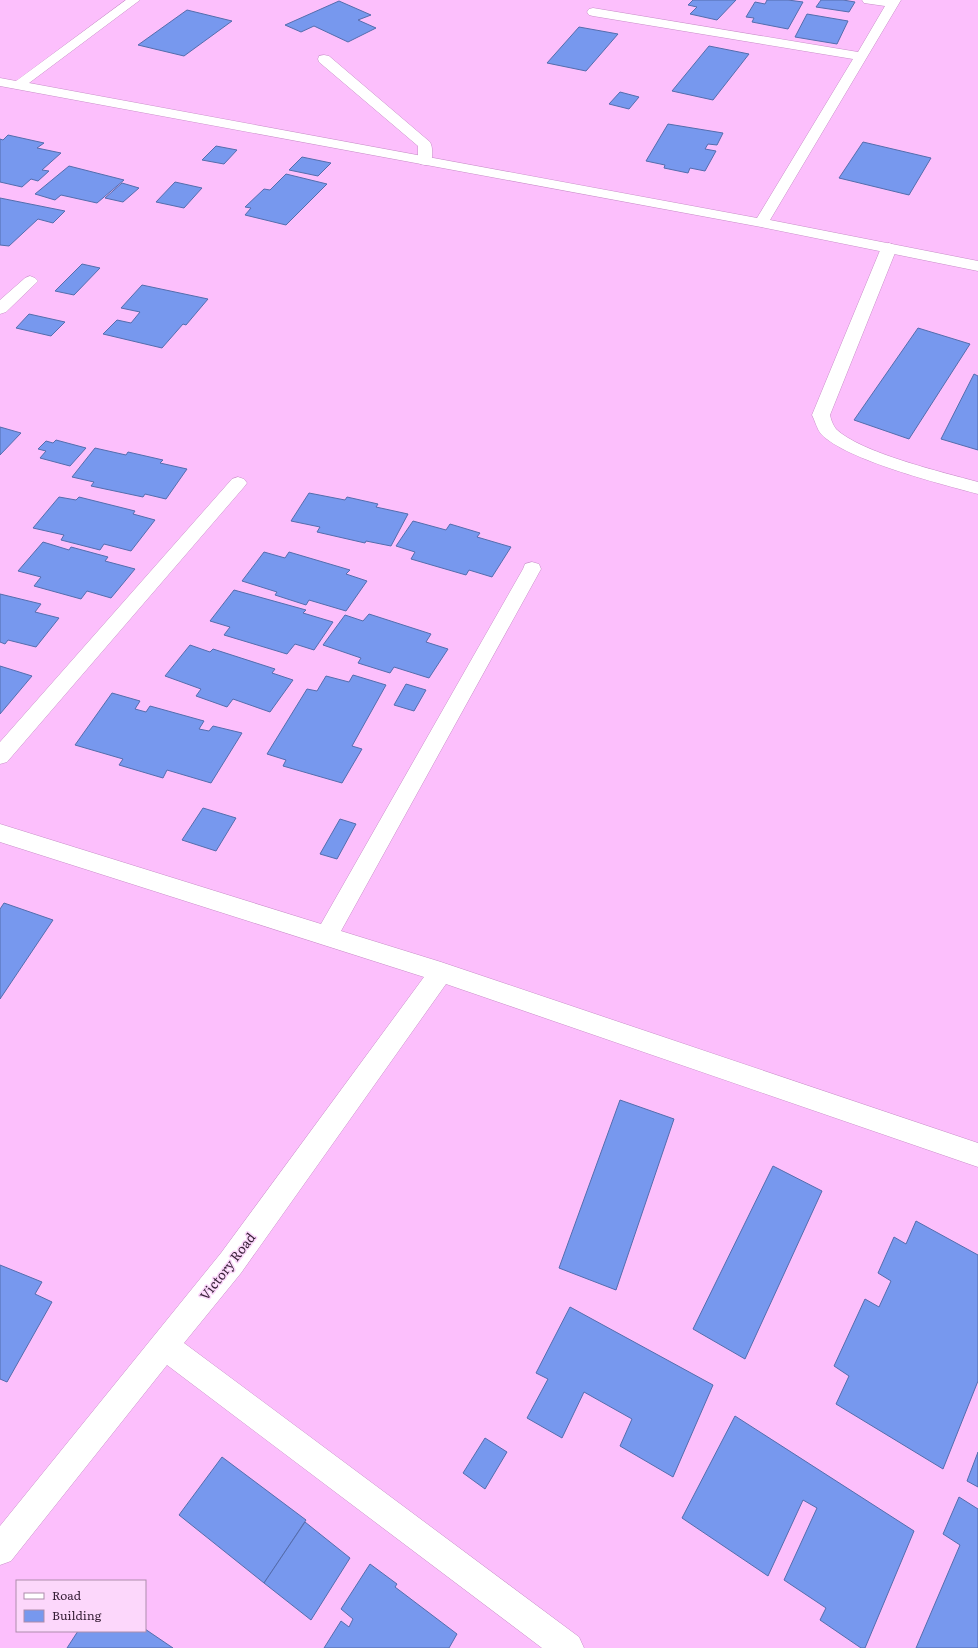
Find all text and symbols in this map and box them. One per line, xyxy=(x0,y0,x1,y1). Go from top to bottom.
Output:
street label: Victory Road xyxy=(195,1228,259,1304)
legend xyxy=(16,1580,146,1632)
text: Road xyxy=(52,1586,82,1604)
text: Building xyxy=(52,1606,102,1624)

